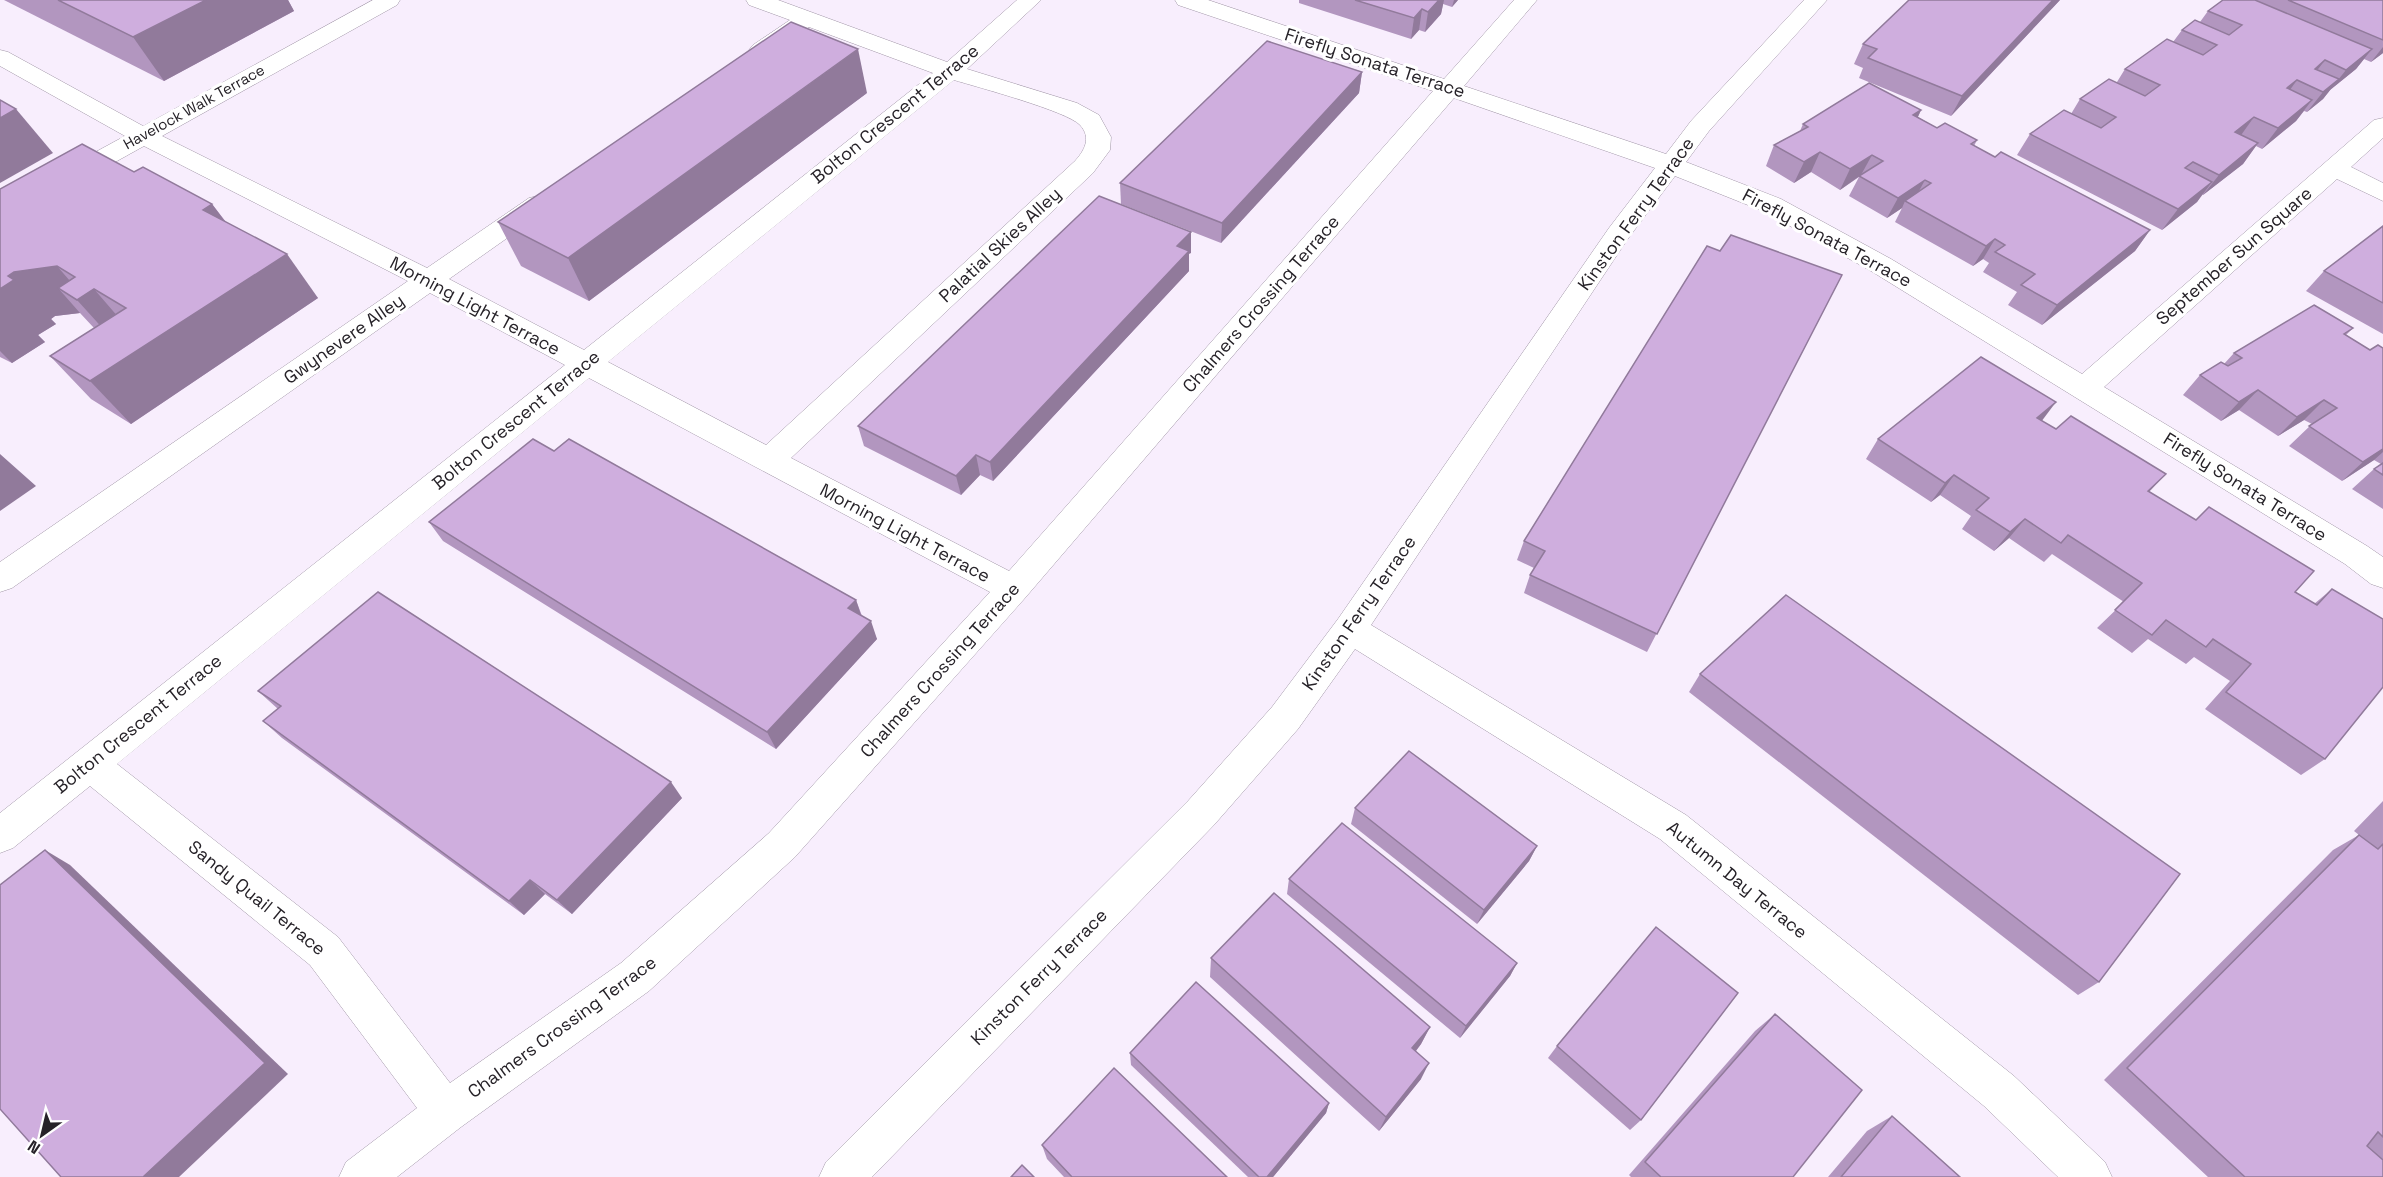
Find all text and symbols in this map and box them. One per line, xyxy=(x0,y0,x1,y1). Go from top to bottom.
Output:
street label: Firefly Sonata Terrace xyxy=(1282,22,1468,103)
street label: Bolton Crescent Terrace xyxy=(806,39,983,188)
street label: Havelock Walk Terrace xyxy=(120,60,268,153)
street label: Kinston Ferry Terrace xyxy=(1572,133,1699,295)
street label: Palatial Skies Alley xyxy=(934,182,1066,307)
street label: September Sun Square xyxy=(2151,182,2316,330)
street label: Firefly Sonata Terrace xyxy=(1739,183,1916,292)
street label: Chalmers Crossing Terrace xyxy=(1177,210,1344,397)
street label: Morning Light Terrace xyxy=(386,251,564,360)
street label: Gwynevere Alley xyxy=(279,288,408,389)
street label: Bolton Crescent Terrace xyxy=(427,345,604,494)
street label: Firefly Sonata Terrace xyxy=(2159,427,2331,546)
street label: Morning Light Terrace xyxy=(816,478,994,587)
street label: Kinston Ferry Terrace xyxy=(1296,531,1421,695)
street label: Chalmers Crossing Terrace xyxy=(855,577,1024,762)
street label: Bolton Crescent Terrace xyxy=(49,649,226,798)
street label: Autumn Day Terrace xyxy=(1662,816,1812,943)
street label: Sandy Quail Terrace xyxy=(184,835,331,960)
street label: Kinston Ferry Terrace xyxy=(966,904,1112,1050)
street label: Chalmers Crossing Terrace xyxy=(463,950,661,1103)
north arrow xyxy=(12,1105,72,1165)
text: N xyxy=(24,1135,44,1159)

